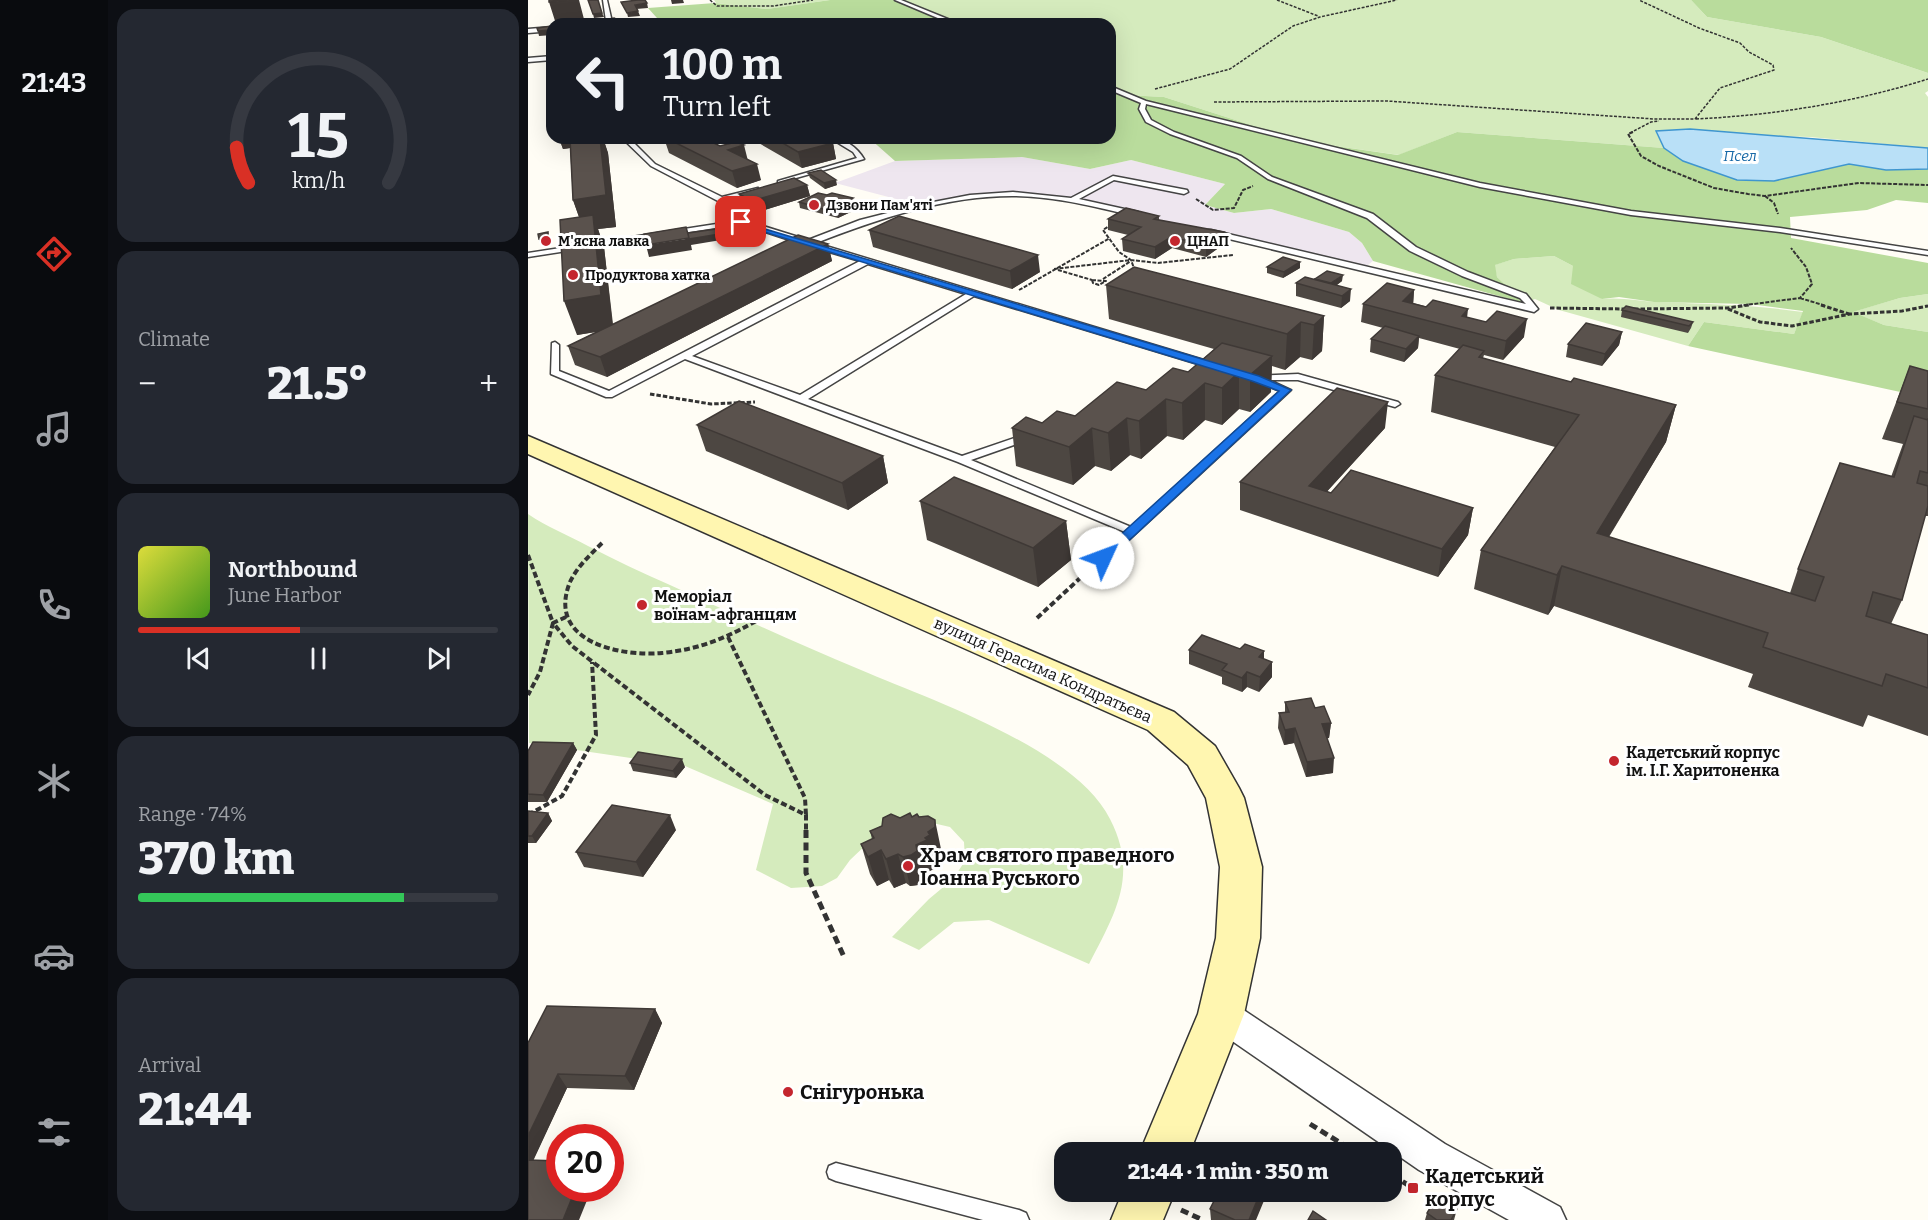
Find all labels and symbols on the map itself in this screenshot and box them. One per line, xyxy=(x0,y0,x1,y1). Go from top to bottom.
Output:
water label: Псел xyxy=(1723,147,1757,165)
pin xyxy=(715,196,766,247)
place label: Дзвони Пам'яті xyxy=(826,197,933,214)
marker: Дзвони Пам'яті xyxy=(807,198,821,212)
place label: М'ясна лавка xyxy=(558,233,649,250)
place label: ЦНАП xyxy=(1187,233,1229,250)
marker: М'ясна лавка xyxy=(539,234,553,248)
marker: ЦНАП xyxy=(1168,234,1182,248)
place label: Продуктова хатка xyxy=(585,267,710,284)
marker: Продуктова хатка xyxy=(566,268,580,282)
position arrow xyxy=(1071,526,1135,590)
place label: Меморіал воїнам-афганцям xyxy=(654,587,797,624)
marker: Меморіал воїнам-афганцям xyxy=(635,598,649,612)
street label: вулиця Герасима Кондратьєва xyxy=(931,613,1155,727)
place label: Кадетський корпус ім. І.Г. Харитоненка xyxy=(1626,743,1780,780)
marker: Кадетський корпус ім. І.Г. Харитоненка xyxy=(1607,754,1621,768)
place label: Храм святого праведного Іоанна Руського xyxy=(920,843,1175,890)
marker: Храм святого праведного Іоанна Руського xyxy=(901,859,915,873)
place label: Снігуронька xyxy=(800,1080,924,1104)
marker: Снігуронька xyxy=(781,1085,795,1099)
speed limit sign: 20 xyxy=(546,1124,624,1202)
place label: Кадетський корпус xyxy=(1425,1164,1544,1211)
marker: Кадетський корпус xyxy=(1406,1181,1420,1195)

